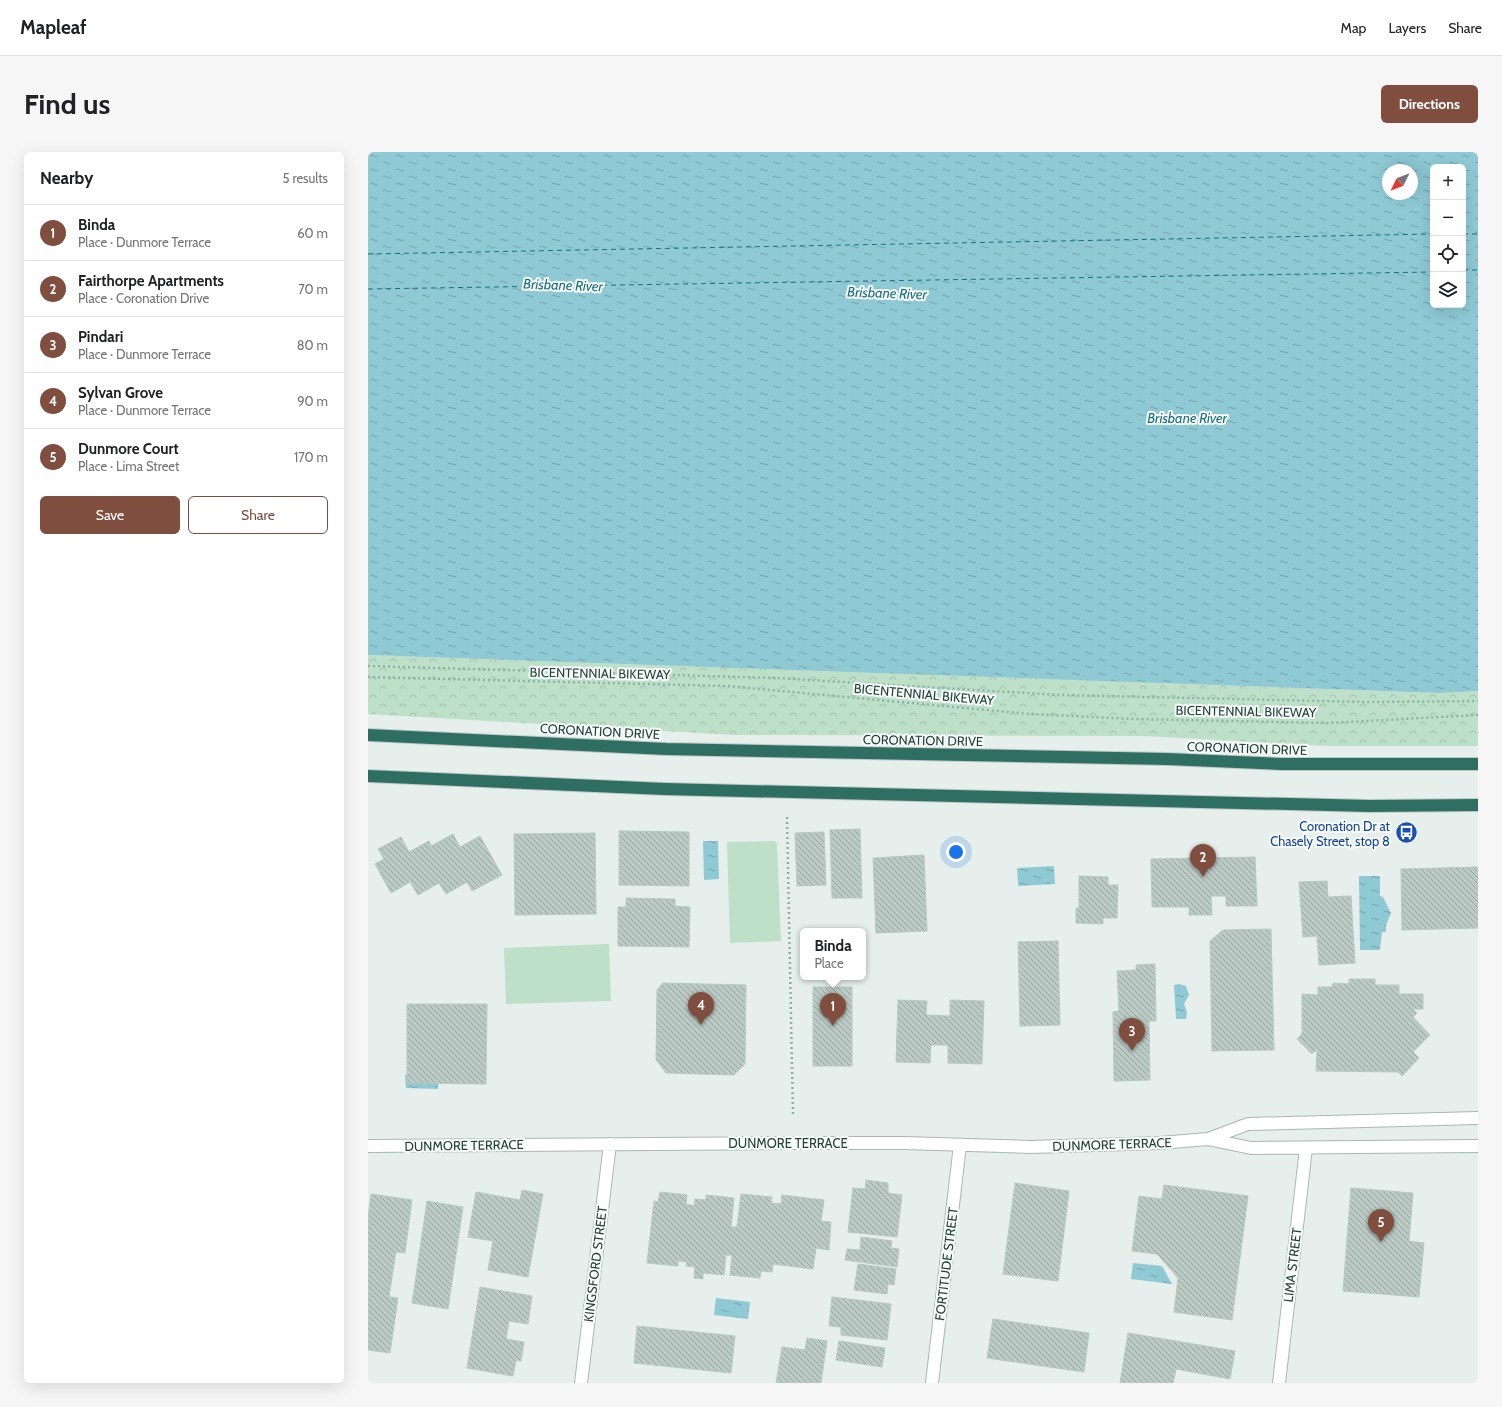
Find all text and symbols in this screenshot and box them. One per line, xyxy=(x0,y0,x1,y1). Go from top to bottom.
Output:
text: Mapleaf xyxy=(20,16,87,39)
text: Map xyxy=(1341,19,1366,37)
text: Layers xyxy=(1388,19,1426,37)
text: Share xyxy=(1448,19,1482,37)
button: Directions xyxy=(1381,85,1478,123)
text: Find us xyxy=(24,87,110,121)
north arrow xyxy=(1382,164,1418,200)
map controls xyxy=(1430,164,1466,308)
button: + xyxy=(1430,164,1466,200)
text: Nearby xyxy=(40,168,93,188)
text: 5 results xyxy=(282,170,328,186)
button: − xyxy=(1430,200,1466,236)
text: Binda xyxy=(78,216,115,234)
text: 1 xyxy=(51,225,55,241)
text: 60 m xyxy=(297,225,328,241)
text: Place · Dunmore Terrace xyxy=(78,234,211,250)
button: locate xyxy=(1430,236,1466,272)
text: Fairthorpe Apartments xyxy=(78,272,224,290)
button: layers xyxy=(1430,272,1466,308)
water label: Brisbane River xyxy=(523,275,604,295)
text: 2 xyxy=(50,281,56,297)
text: 70 m xyxy=(298,281,328,297)
water label: Brisbane River xyxy=(847,283,928,303)
text: Place · Coronation Drive xyxy=(78,290,209,306)
text: Pindari xyxy=(78,328,123,346)
text: 3 xyxy=(49,337,57,353)
text: 80 m xyxy=(297,337,328,353)
text: Place · Dunmore Terrace xyxy=(78,346,211,362)
text: Sylvan Grove xyxy=(78,384,163,402)
text: 4 xyxy=(49,393,57,409)
text: 90 m xyxy=(297,393,328,409)
text: Place · Dunmore Terrace xyxy=(78,402,211,418)
water label: Brisbane River xyxy=(1147,409,1227,427)
text: Dunmore Court xyxy=(78,440,179,458)
text: 5 xyxy=(50,449,56,465)
text: 170 m xyxy=(294,449,328,465)
text: Place · Lima Street xyxy=(78,458,179,474)
button: Save xyxy=(40,496,180,534)
button: Share xyxy=(188,496,328,534)
street label: BICENTENNIAL BIKEWAY xyxy=(530,664,671,682)
street label: BICENTENNIAL BIKEWAY xyxy=(853,680,995,708)
street label: BICENTENNIAL BIKEWAY xyxy=(1176,702,1317,720)
street label: CORONATION DRIVE xyxy=(540,720,660,742)
street label: CORONATION DRIVE xyxy=(863,731,983,749)
street label: CORONATION DRIVE xyxy=(1187,738,1307,758)
place label: Coronation Dr at Chasely Street, stop 8 xyxy=(1270,818,1391,849)
bus stop icon: Coronation Dr at Chasely Street, stop 8 xyxy=(1393,820,1419,846)
your location xyxy=(946,842,966,862)
pin: 2 xyxy=(1190,844,1216,877)
popup xyxy=(800,928,866,980)
text: Binda xyxy=(814,937,852,955)
text: Place xyxy=(814,955,844,971)
pin: 4 xyxy=(688,992,714,1025)
pin: 1 xyxy=(820,993,846,1026)
pin: 3 xyxy=(1119,1018,1145,1051)
street label: DUNMORE TERRACE xyxy=(1052,1134,1172,1154)
street label: DUNMORE TERRACE xyxy=(728,1135,848,1151)
street label: DUNMORE TERRACE xyxy=(404,1136,524,1154)
street label: KINGSFORD STREET xyxy=(580,1205,610,1323)
street label: FORTITUDE STREET xyxy=(931,1206,961,1322)
pin: 5 xyxy=(1368,1209,1394,1242)
street label: LIMA STREET xyxy=(1279,1227,1305,1303)

